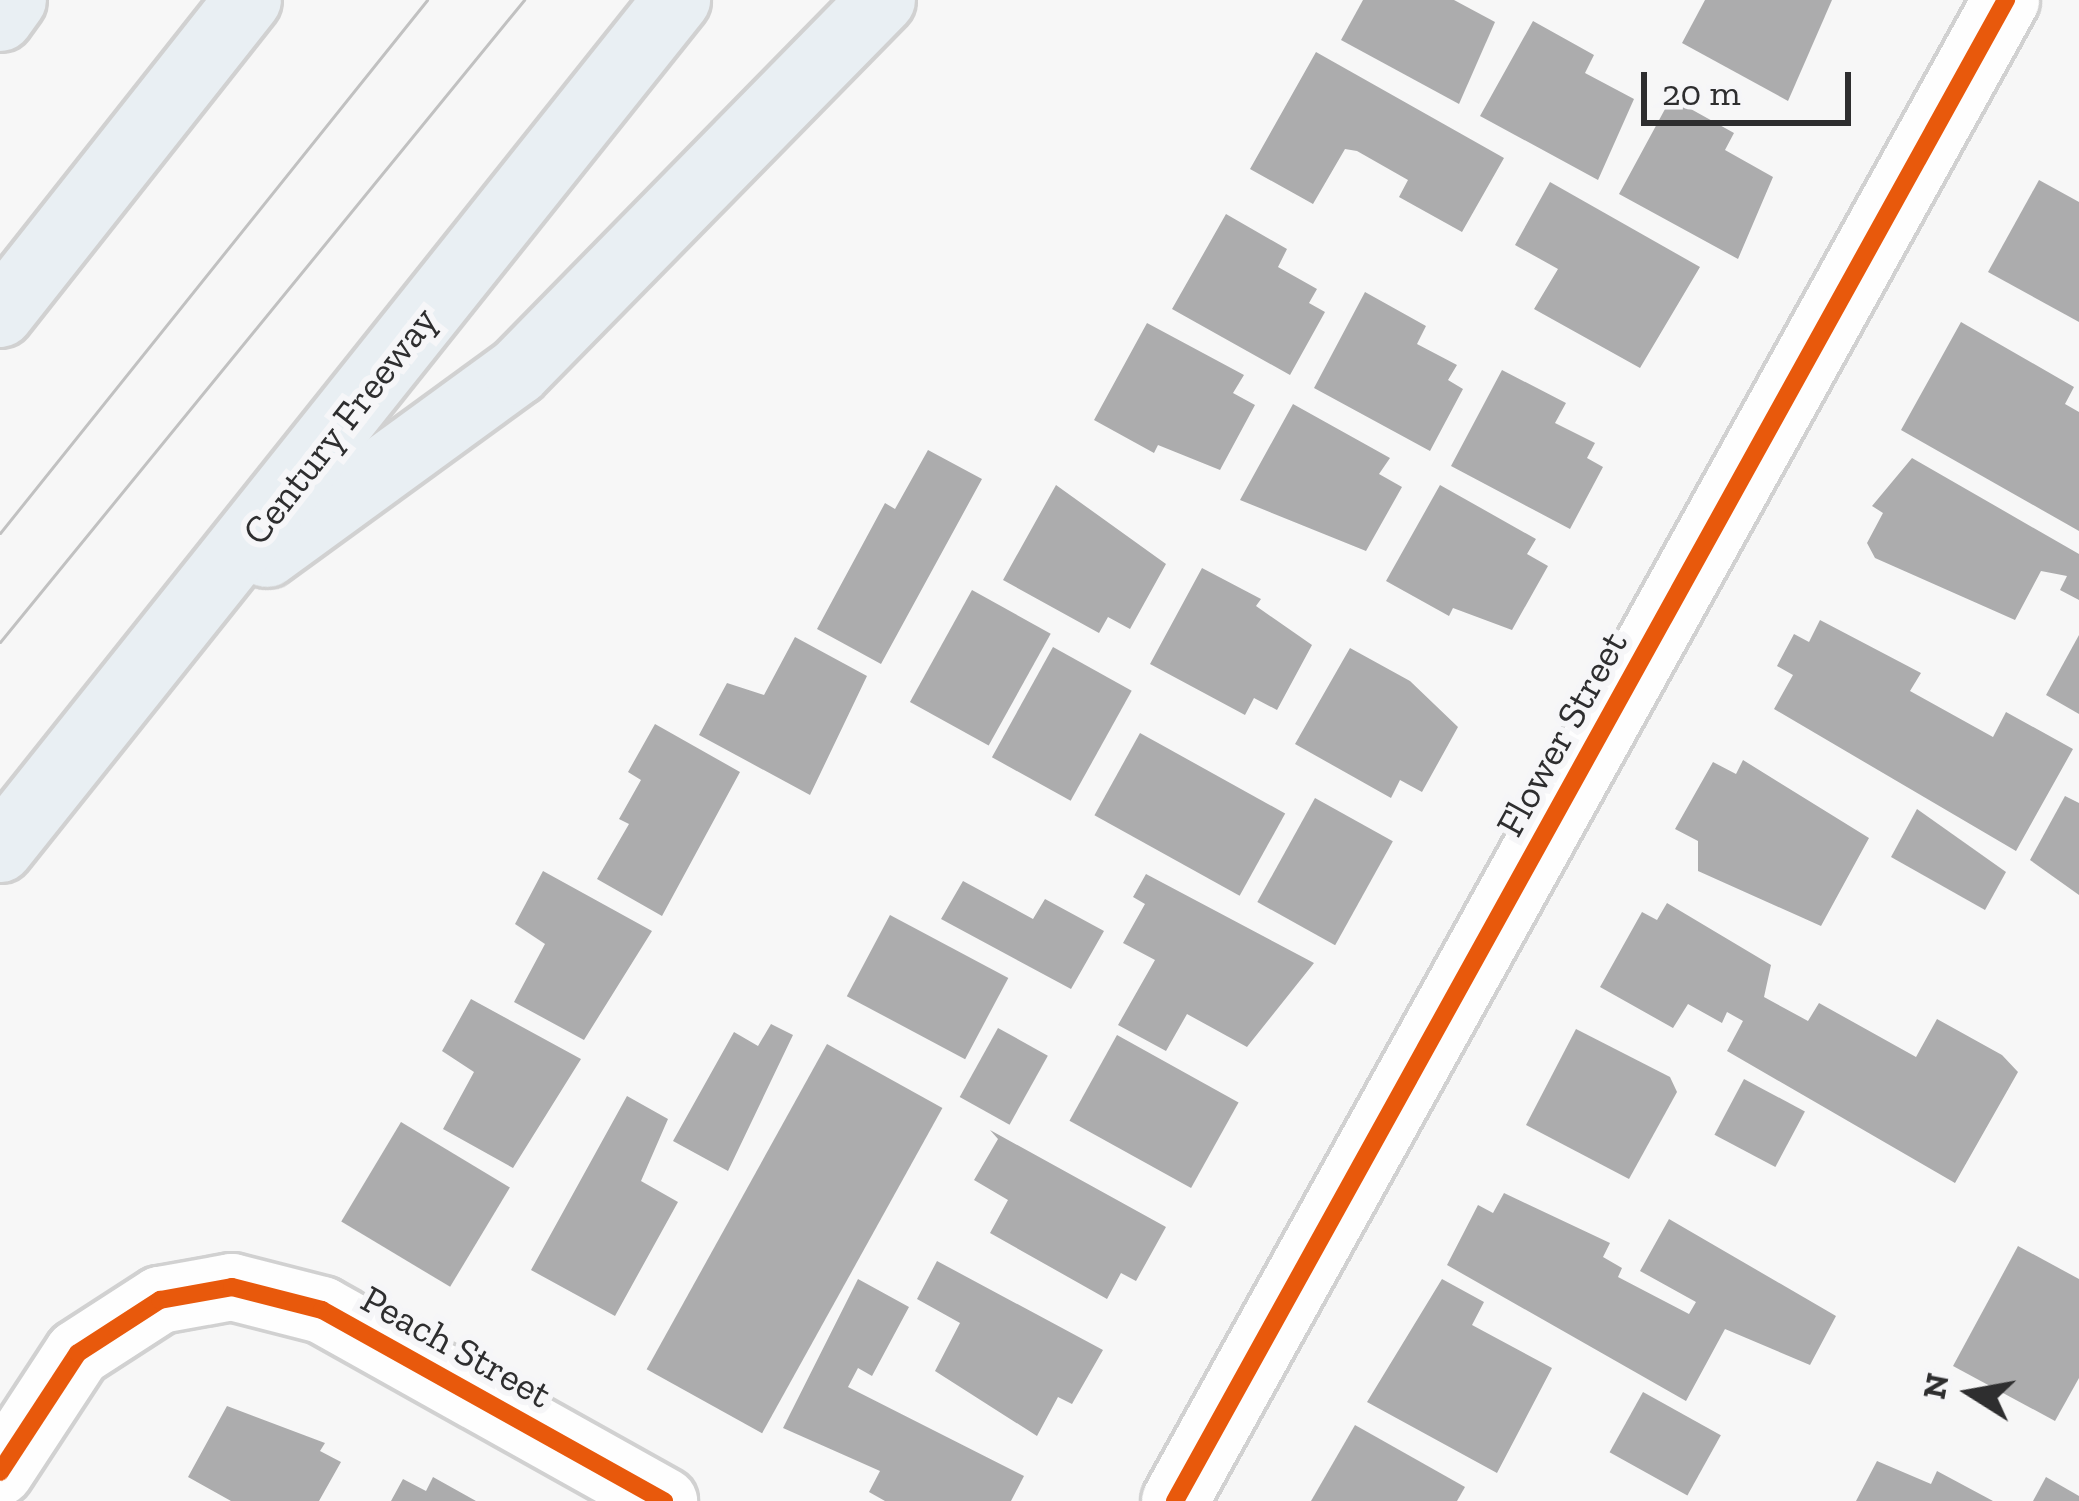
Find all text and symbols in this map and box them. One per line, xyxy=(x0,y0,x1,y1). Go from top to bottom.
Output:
scale bar xyxy=(1647,48,1857,122)
text: 20 m xyxy=(1662,71,1741,114)
street label: Century Freeway xyxy=(232,297,448,555)
street label: Flower Street xyxy=(1486,623,1638,845)
street label: Peach Street xyxy=(353,1276,559,1418)
north arrow xyxy=(1911,1333,2031,1453)
text: N xyxy=(1914,1370,1957,1402)

